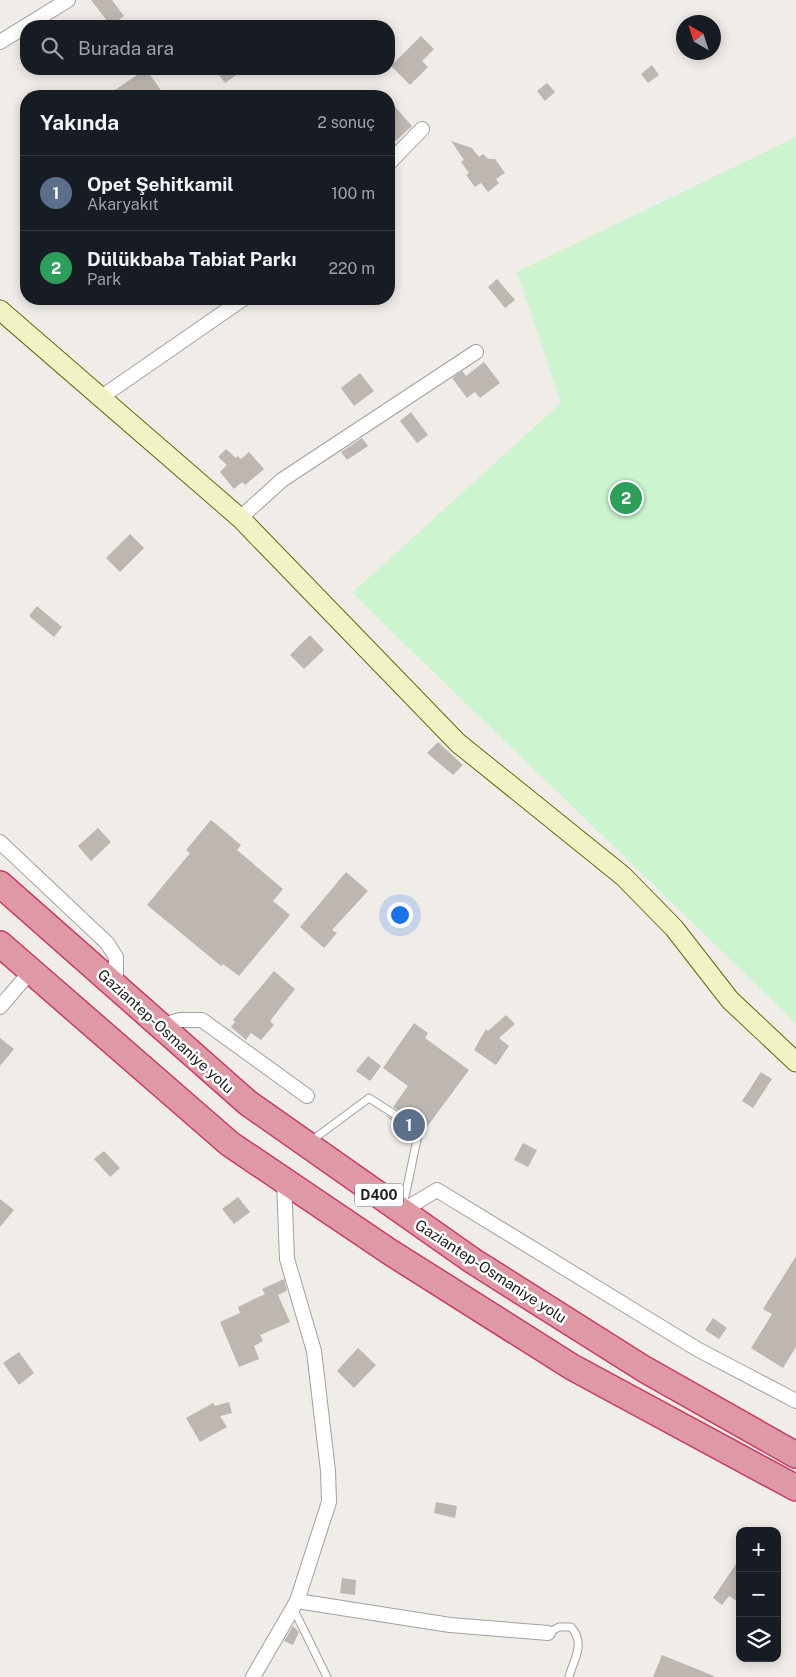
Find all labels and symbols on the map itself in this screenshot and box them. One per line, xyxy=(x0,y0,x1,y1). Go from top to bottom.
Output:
north arrow xyxy=(676,15,721,60)
pin: 2 xyxy=(610,479,642,517)
your location xyxy=(387,902,413,928)
street label: Gaziantep-Osmaniye yolu xyxy=(95,966,237,1096)
pin: 1 xyxy=(393,1106,425,1144)
road number: D400 xyxy=(355,1184,403,1206)
street label: Gaziantep-Osmaniye yolu xyxy=(412,1216,570,1326)

